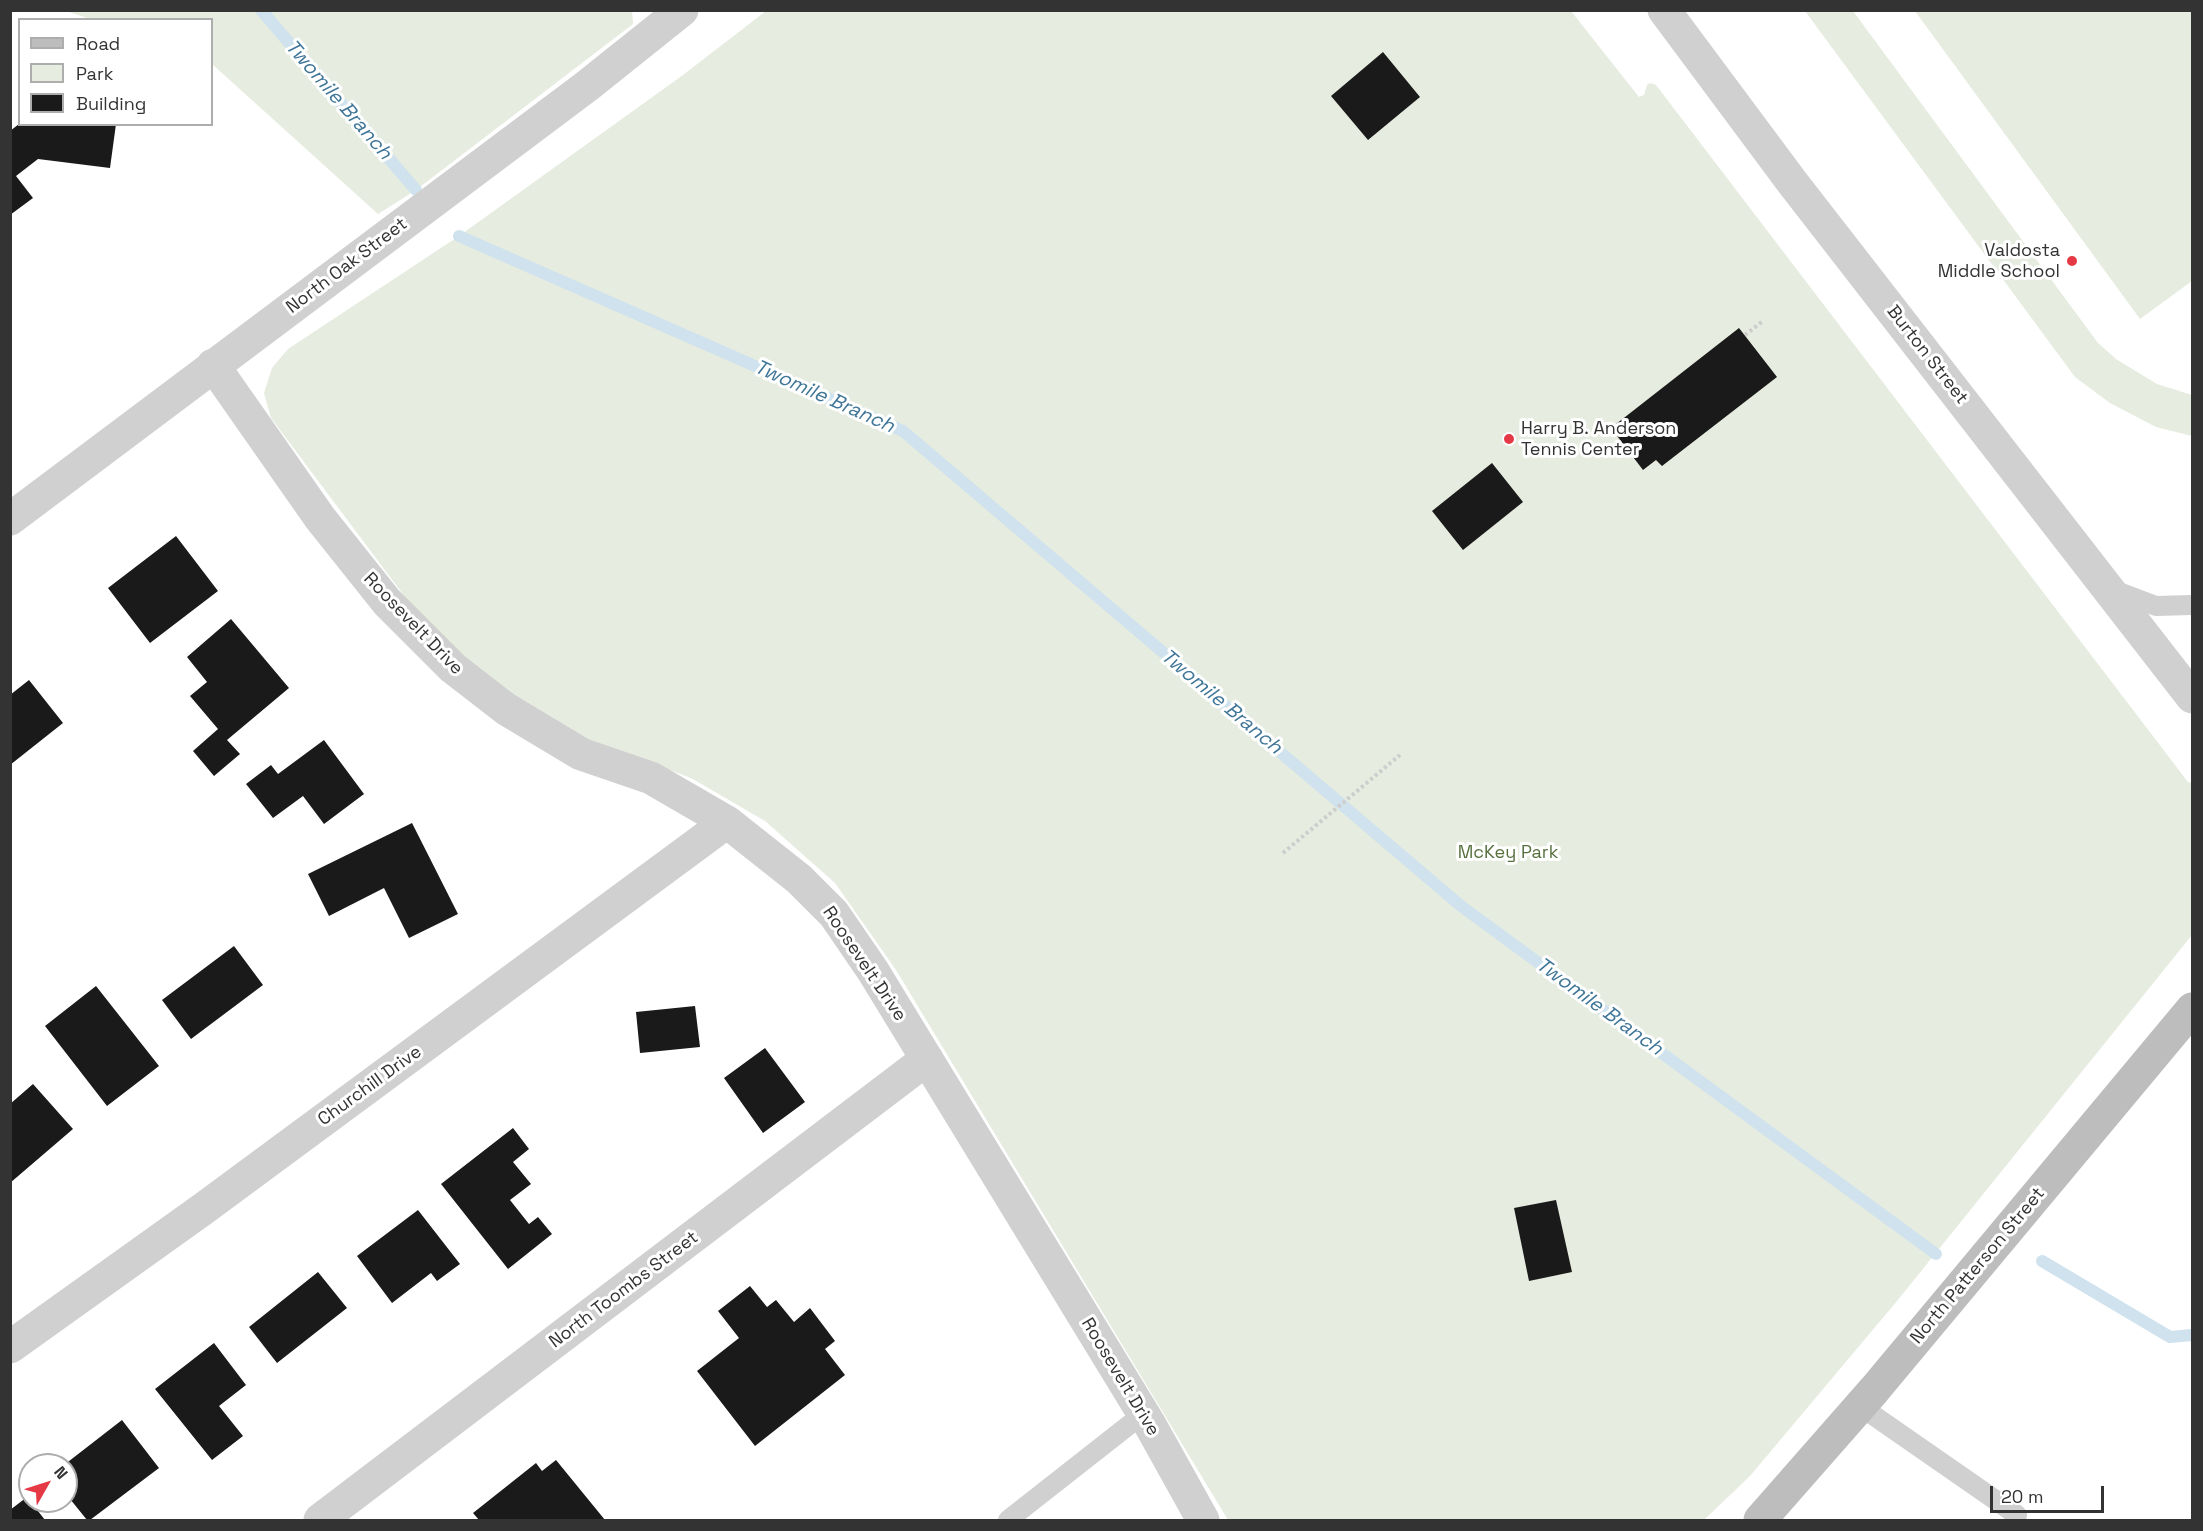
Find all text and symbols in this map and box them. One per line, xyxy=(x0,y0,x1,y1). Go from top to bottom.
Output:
legend xyxy=(18,18,213,126)
text: Road xyxy=(76,32,120,55)
water label: Twomile Branch xyxy=(279,35,397,165)
text: Park xyxy=(76,62,113,85)
text: Building xyxy=(76,92,146,115)
street label: North Oak Street xyxy=(282,214,412,318)
place label: Valdosta Middle School xyxy=(1938,240,2060,282)
marker: Valdosta Middle School xyxy=(2065,254,2079,268)
street label: Burton Street xyxy=(1882,301,1972,409)
water label: Twomile Branch xyxy=(750,355,898,439)
place label: Harry B. Anderson Tennis Center xyxy=(1521,418,1676,460)
marker: Harry B. Anderson Tennis Center xyxy=(1502,432,1516,446)
street label: Roosevelt Drive xyxy=(359,568,467,680)
water label: Twomile Branch xyxy=(1156,644,1286,760)
park label: McKey Park xyxy=(1458,842,1558,864)
street label: Roosevelt Drive xyxy=(818,902,910,1026)
water label: Twomile Branch xyxy=(1531,953,1667,1061)
street label: Churchill Drive xyxy=(314,1041,426,1131)
street label: North Patterson Street xyxy=(1906,1183,2050,1349)
street label: North Toombs Street xyxy=(545,1227,703,1353)
street label: Roosevelt Drive xyxy=(1076,1314,1164,1440)
north arrow xyxy=(18,1453,78,1513)
text: N xyxy=(49,1462,72,1483)
scale bar xyxy=(1993,1474,2107,1512)
text: 20 m xyxy=(2001,1485,2044,1508)

